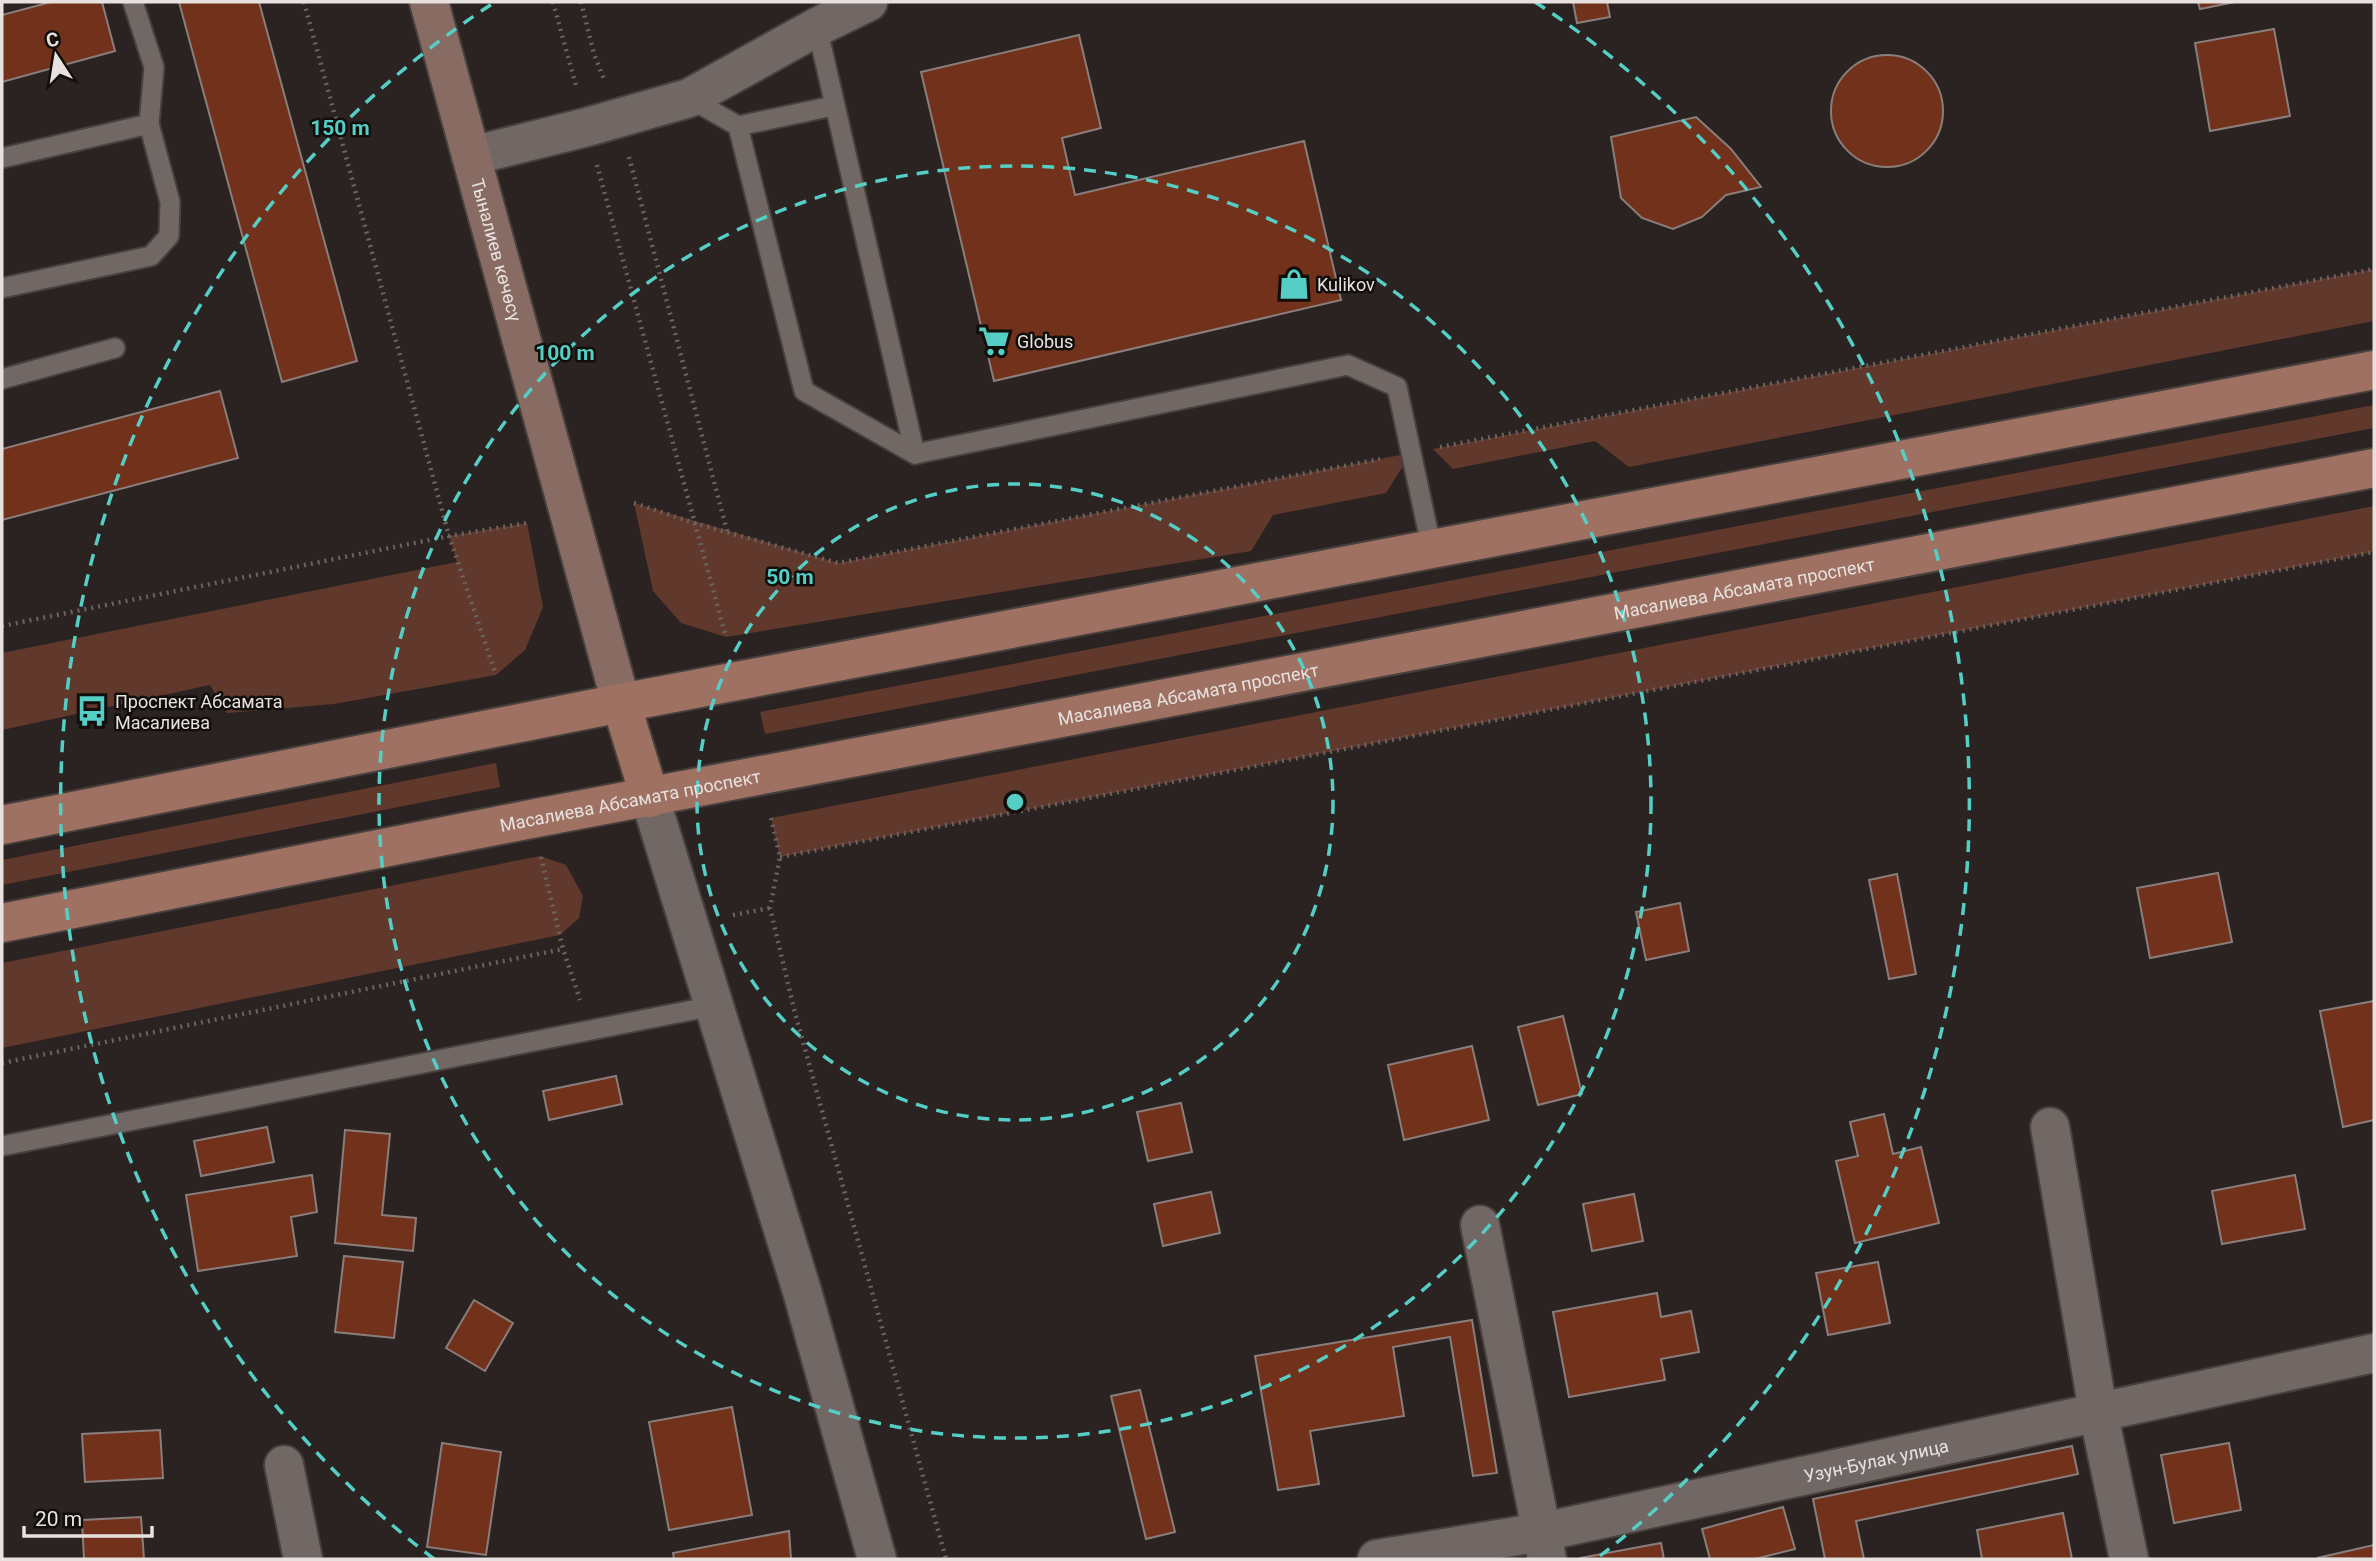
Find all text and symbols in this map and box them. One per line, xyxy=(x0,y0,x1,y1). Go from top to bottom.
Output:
north arrow xyxy=(21,21,91,91)
text: С xyxy=(44,27,61,52)
text: 150 m xyxy=(310,116,370,140)
street label: Тыналиев көчөсү xyxy=(467,176,526,324)
shop icon: Kulikov xyxy=(1277,267,1311,301)
place label: Kulikov xyxy=(1317,274,1375,295)
supermarket icon: Globus xyxy=(977,324,1011,358)
place label: Globus xyxy=(1017,331,1073,352)
text: 100 m xyxy=(535,341,595,365)
street label: Масалиева Абсамата проспект xyxy=(1612,553,1876,623)
text: 50 m xyxy=(766,565,814,589)
street label: Масалиева Абсамата проспект xyxy=(1056,659,1320,729)
place label: Проспект Абсамата Масалиева xyxy=(115,691,283,733)
bus stop icon: Проспект Абсамата Масалиева xyxy=(75,694,109,728)
street label: Масалиева Абсамата проспект xyxy=(498,765,763,835)
centre of rings xyxy=(1003,790,1027,814)
street label: Узун-Булак улица xyxy=(1802,1434,1950,1486)
scale bar xyxy=(24,1494,152,1538)
text: 20 m xyxy=(35,1507,82,1531)

